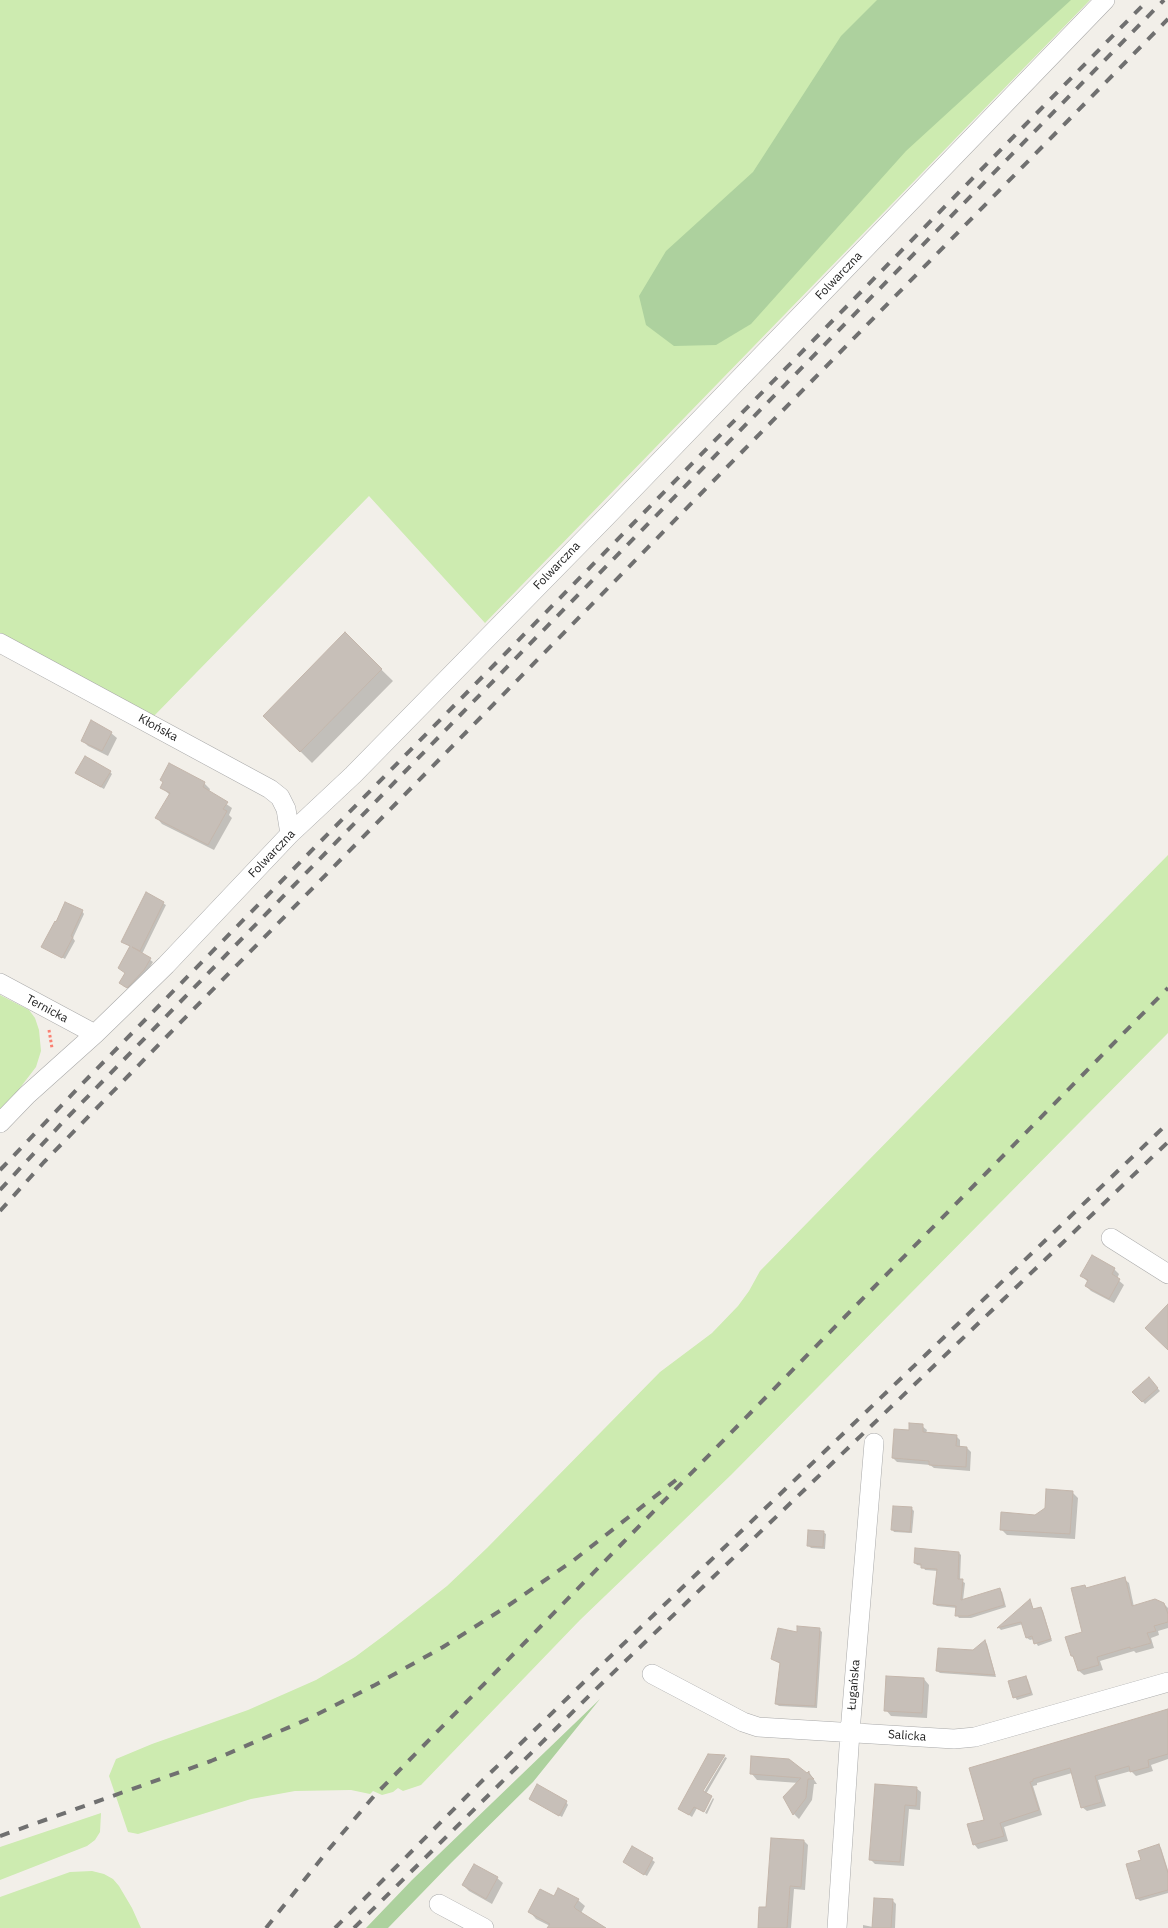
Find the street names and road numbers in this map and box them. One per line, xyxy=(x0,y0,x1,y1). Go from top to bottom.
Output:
street label: Folwarczna xyxy=(813,249,865,303)
street label: Folwarczna xyxy=(531,539,583,593)
street label: Kłońska xyxy=(136,711,180,745)
street label: Folwarczna xyxy=(246,827,298,881)
street label: Ternicka xyxy=(23,992,71,1026)
street label: Ługańska xyxy=(845,1659,863,1711)
street label: Salicka xyxy=(887,1727,927,1745)

